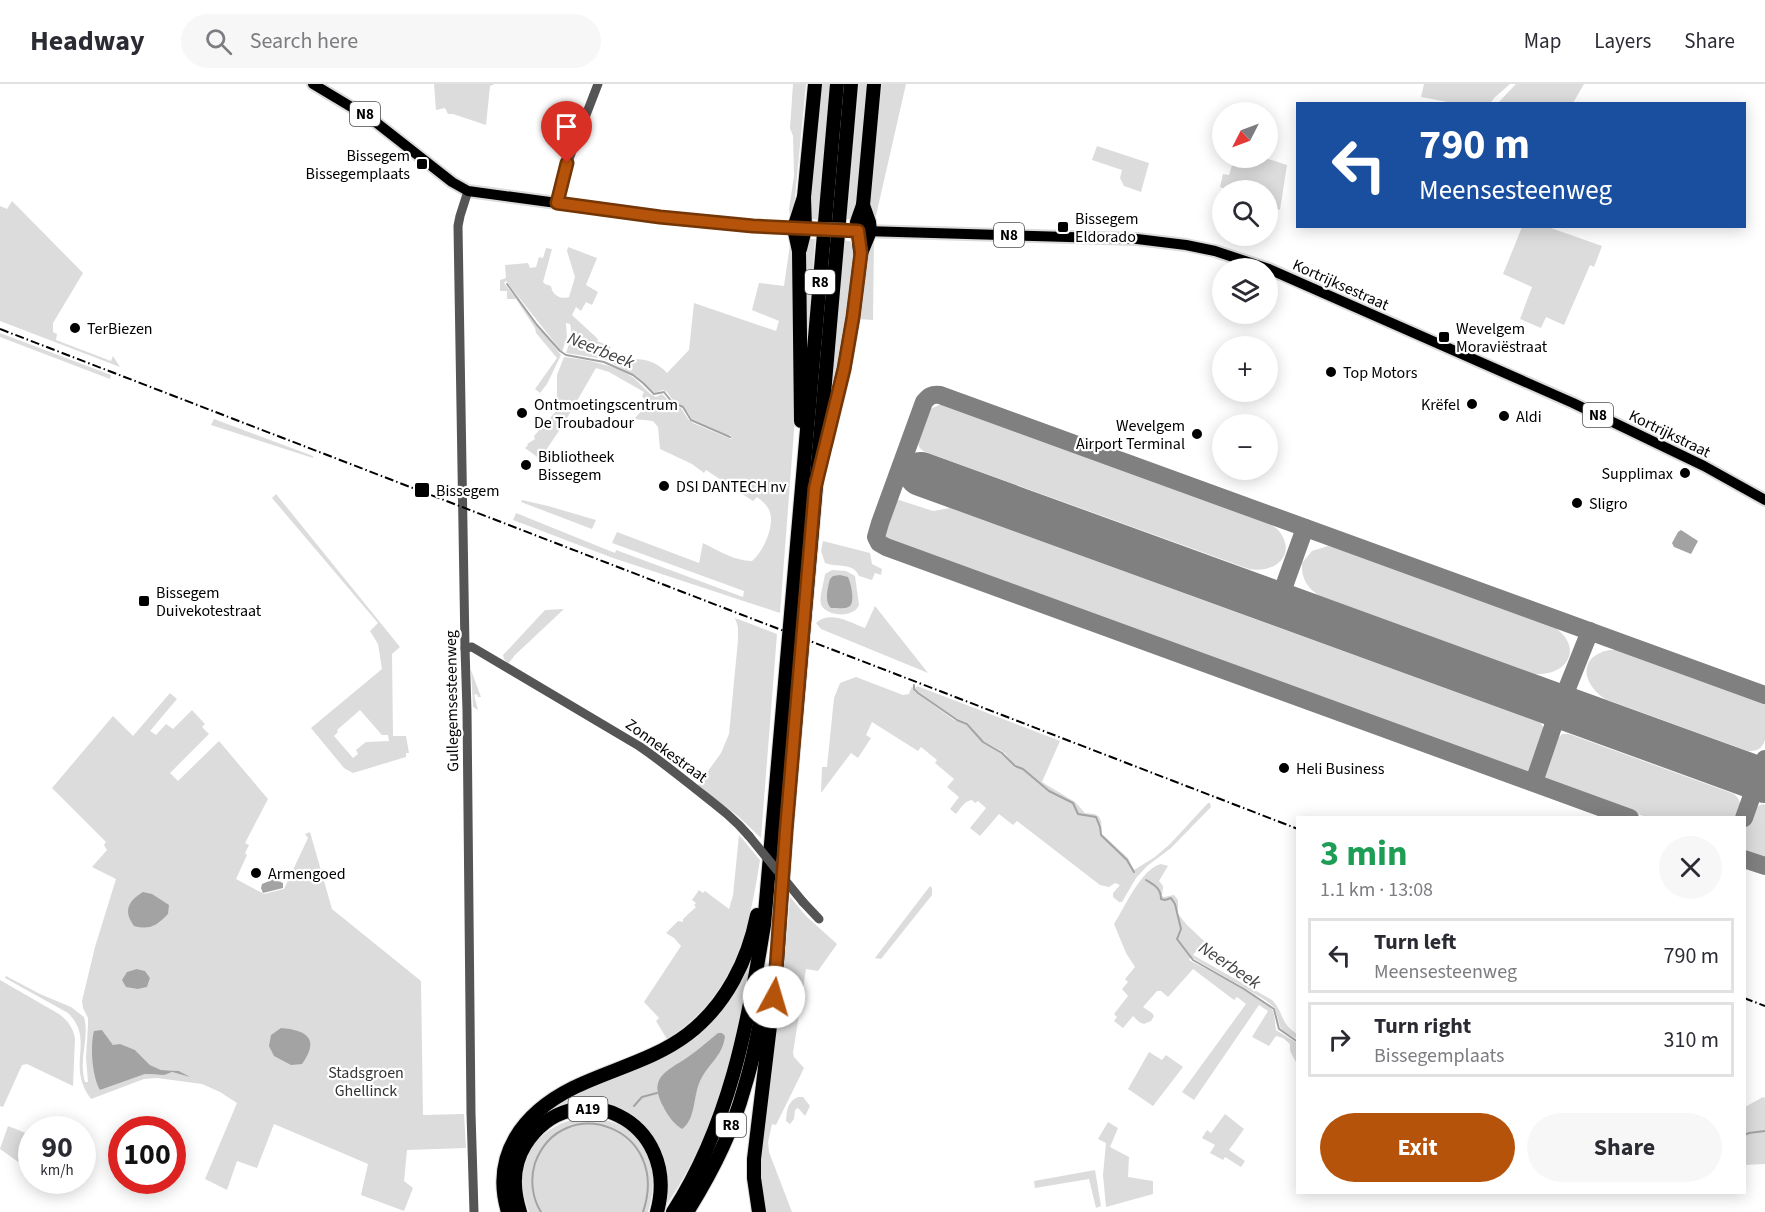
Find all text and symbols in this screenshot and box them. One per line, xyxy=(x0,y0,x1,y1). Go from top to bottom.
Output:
search box xyxy=(181,14,601,68)
text: Headway xyxy=(30,21,145,61)
icon: search xyxy=(202,25,235,58)
text: Search here xyxy=(250,25,358,57)
text: Map xyxy=(1524,26,1561,56)
text: Layers xyxy=(1594,26,1651,56)
text: Share xyxy=(1684,26,1735,56)
pin xyxy=(541,101,592,163)
road number: N8 xyxy=(350,102,380,126)
north arrow xyxy=(1212,102,1278,168)
map controls xyxy=(1212,102,1278,480)
icon: arrive xyxy=(550,110,583,143)
text: 790 m xyxy=(1419,115,1530,175)
icon: left xyxy=(1320,126,1398,204)
place label: Bissegem Bissegemplaats xyxy=(306,145,410,185)
marker: Bissegem Bissegemplaats xyxy=(415,157,429,171)
text: Meensesteenweg xyxy=(1419,171,1612,210)
button: search xyxy=(1212,180,1278,246)
place label: Bissegem Eldorado xyxy=(1075,208,1139,248)
marker: Bissegem Eldorado xyxy=(1056,220,1070,234)
road number: N8 xyxy=(994,223,1024,247)
street label: Kortrijksestraat xyxy=(1289,254,1393,316)
button: layers xyxy=(1212,258,1278,324)
road number: R8 xyxy=(805,270,835,294)
place label: TerBiezen xyxy=(87,318,153,340)
place label: Wevelgem Moraviëstraat xyxy=(1456,318,1548,358)
marker: TerBiezen xyxy=(68,321,82,335)
water label: Neerbeek xyxy=(564,326,638,375)
marker: Wevelgem Moraviëstraat xyxy=(1437,330,1451,344)
button: + xyxy=(1212,336,1278,402)
place label: Top Motors xyxy=(1343,362,1418,384)
marker: Top Motors xyxy=(1324,365,1338,379)
place label: Ontmoetingscentrum De Troubadour xyxy=(534,394,678,434)
place label: Krëfel xyxy=(1421,394,1460,416)
marker: Krëfel xyxy=(1465,397,1479,411)
road number: N8 xyxy=(1583,403,1613,427)
street label: Kortrijkstraat xyxy=(1625,405,1715,463)
marker: Ontmoetingscentrum De Troubadour xyxy=(515,406,529,420)
place label: Aldi xyxy=(1516,406,1542,428)
marker: Aldi xyxy=(1497,409,1511,423)
button: − xyxy=(1212,414,1278,480)
place label: Wevelgem Airport Terminal xyxy=(1076,415,1185,455)
marker: Wevelgem Airport Terminal xyxy=(1190,427,1204,441)
place label: Bibliotheek Bissegem xyxy=(538,446,615,486)
marker: Bibliotheek Bissegem xyxy=(519,458,533,472)
place label: Supplimax xyxy=(1602,463,1673,485)
marker: Supplimax xyxy=(1678,466,1692,480)
place label: DSI DANTECH nv xyxy=(676,476,787,498)
marker: DSI DANTECH nv xyxy=(657,479,671,493)
place label: Bissegem xyxy=(436,480,500,502)
marker: Bissegem xyxy=(413,481,431,499)
place label: Sligro xyxy=(1589,493,1628,515)
marker: Sligro xyxy=(1570,496,1584,510)
place label: Bissegem Duivekotestraat xyxy=(156,582,262,622)
marker: Bissegem Duivekotestraat xyxy=(137,594,151,608)
street label: Gullegemsesteenweg xyxy=(440,630,464,772)
street label: Zonnekestraat xyxy=(621,714,712,788)
place label: Heli Business xyxy=(1296,758,1385,780)
marker: Heli Business xyxy=(1277,761,1291,775)
text: 3 min xyxy=(1320,828,1408,879)
button: close xyxy=(1659,836,1722,899)
place label: Armengoed xyxy=(268,863,346,885)
marker: Armengoed xyxy=(249,866,263,880)
text: 1.1 km · 13:08 xyxy=(1320,876,1433,904)
text: Turn left xyxy=(1374,926,1456,958)
water label: Neerbeek xyxy=(1194,935,1266,996)
icon: left xyxy=(1323,939,1356,972)
text: 790 m xyxy=(1664,940,1719,972)
text: Meensesteenweg xyxy=(1374,958,1517,986)
position arrow xyxy=(742,965,806,1029)
text: Turn right xyxy=(1374,1010,1471,1042)
icon: right xyxy=(1323,1023,1356,1056)
text: 310 m xyxy=(1664,1024,1719,1056)
text: Bissegemplaats xyxy=(1374,1042,1505,1070)
park label: Stadsgroen Ghellinck xyxy=(328,1062,404,1102)
road number: A19 xyxy=(568,1097,608,1121)
road number: R8 xyxy=(716,1113,746,1137)
button: Exit xyxy=(1320,1113,1515,1182)
button: Share xyxy=(1527,1113,1722,1182)
speed limit sign: 100 xyxy=(108,1116,186,1194)
text: 90 xyxy=(41,1126,73,1169)
text: km/h xyxy=(40,1160,74,1181)

